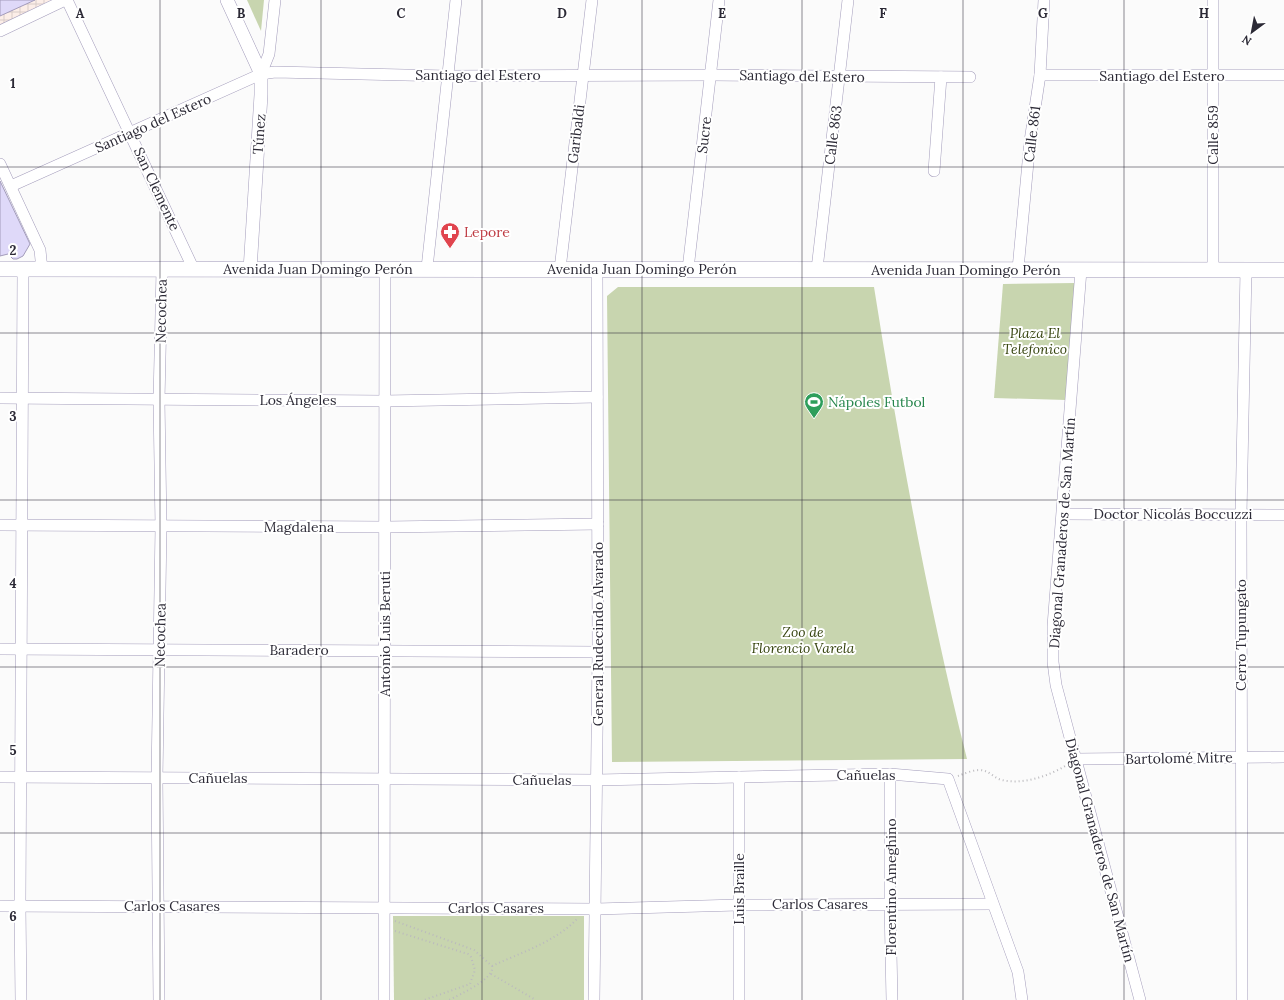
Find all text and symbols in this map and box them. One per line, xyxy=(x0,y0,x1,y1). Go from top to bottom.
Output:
text: A xyxy=(76,5,85,22)
text: B xyxy=(237,5,246,22)
text: C xyxy=(397,5,406,22)
text: D xyxy=(557,5,567,22)
text: E xyxy=(718,5,726,22)
text: F xyxy=(879,5,887,22)
text: G xyxy=(1038,5,1048,22)
text: H xyxy=(1199,5,1209,22)
north arrow xyxy=(1232,12,1272,52)
text: N xyxy=(1239,32,1254,49)
street label: Santiago del Estero xyxy=(415,66,541,84)
street label: Santiago del Estero xyxy=(739,66,865,86)
street label: Santiago del Estero xyxy=(1099,67,1225,85)
text: 1 xyxy=(10,75,16,92)
street label: Santiago del Estero xyxy=(92,89,214,157)
street label: Garibaldi xyxy=(563,103,589,165)
street label: Calle 863 xyxy=(820,104,846,166)
street label: Calle 861 xyxy=(1020,105,1044,163)
street label: Calle 859 xyxy=(1204,105,1222,165)
street label: Túnez xyxy=(249,113,269,155)
street label: Sucre xyxy=(693,115,715,155)
street label: San Clemente xyxy=(130,144,184,234)
pharmacy icon: Lepore xyxy=(439,221,461,249)
place label: Lepore xyxy=(464,223,510,241)
text: 2 xyxy=(10,242,17,259)
street label: Avenida Juan Domingo Perón xyxy=(222,260,413,278)
street label: Avenida Juan Domingo Perón xyxy=(546,260,737,278)
street label: Avenida Juan Domingo Perón xyxy=(870,261,1061,279)
street label: Necochea xyxy=(151,279,171,343)
park label: Plaza El Telefonico xyxy=(1003,324,1067,358)
street label: Los Ángeles xyxy=(260,391,336,409)
sports icon: Nápoles Futbol xyxy=(803,391,825,419)
place label: Nápoles Futbol xyxy=(828,393,926,411)
text: 3 xyxy=(9,408,17,425)
street label: Diagonal Granaderos de San Martín xyxy=(1045,416,1079,649)
street label: Doctor Nicolás Boccuzzi xyxy=(1094,505,1253,523)
street label: Magdalena xyxy=(264,518,334,536)
street label: General Rudecindo Alvarado xyxy=(589,542,607,726)
street label: Antonio Luis Beruti xyxy=(376,571,394,698)
text: 4 xyxy=(9,575,17,592)
street label: Cerro Tupungato xyxy=(1232,579,1250,691)
street label: Necochea xyxy=(150,603,170,667)
park label: Zoo de Florencio Varela xyxy=(751,623,855,657)
street label: Baradero xyxy=(269,641,329,659)
street label: Diagonal Granaderos de San Martín xyxy=(1061,736,1139,965)
text: 5 xyxy=(9,742,17,759)
street label: Bartolomé Mitre xyxy=(1125,748,1233,768)
street label: Cañuelas xyxy=(837,766,895,784)
street label: Cañuelas xyxy=(189,769,247,787)
street label: Cañuelas xyxy=(513,771,571,789)
street label: Florentino Ameghino xyxy=(882,818,900,956)
street label: Luis Braille xyxy=(730,853,748,925)
street label: Carlos Casares xyxy=(772,895,868,913)
street label: Carlos Casares xyxy=(124,897,220,915)
street label: Carlos Casares xyxy=(448,899,544,917)
text: 6 xyxy=(9,908,17,925)

